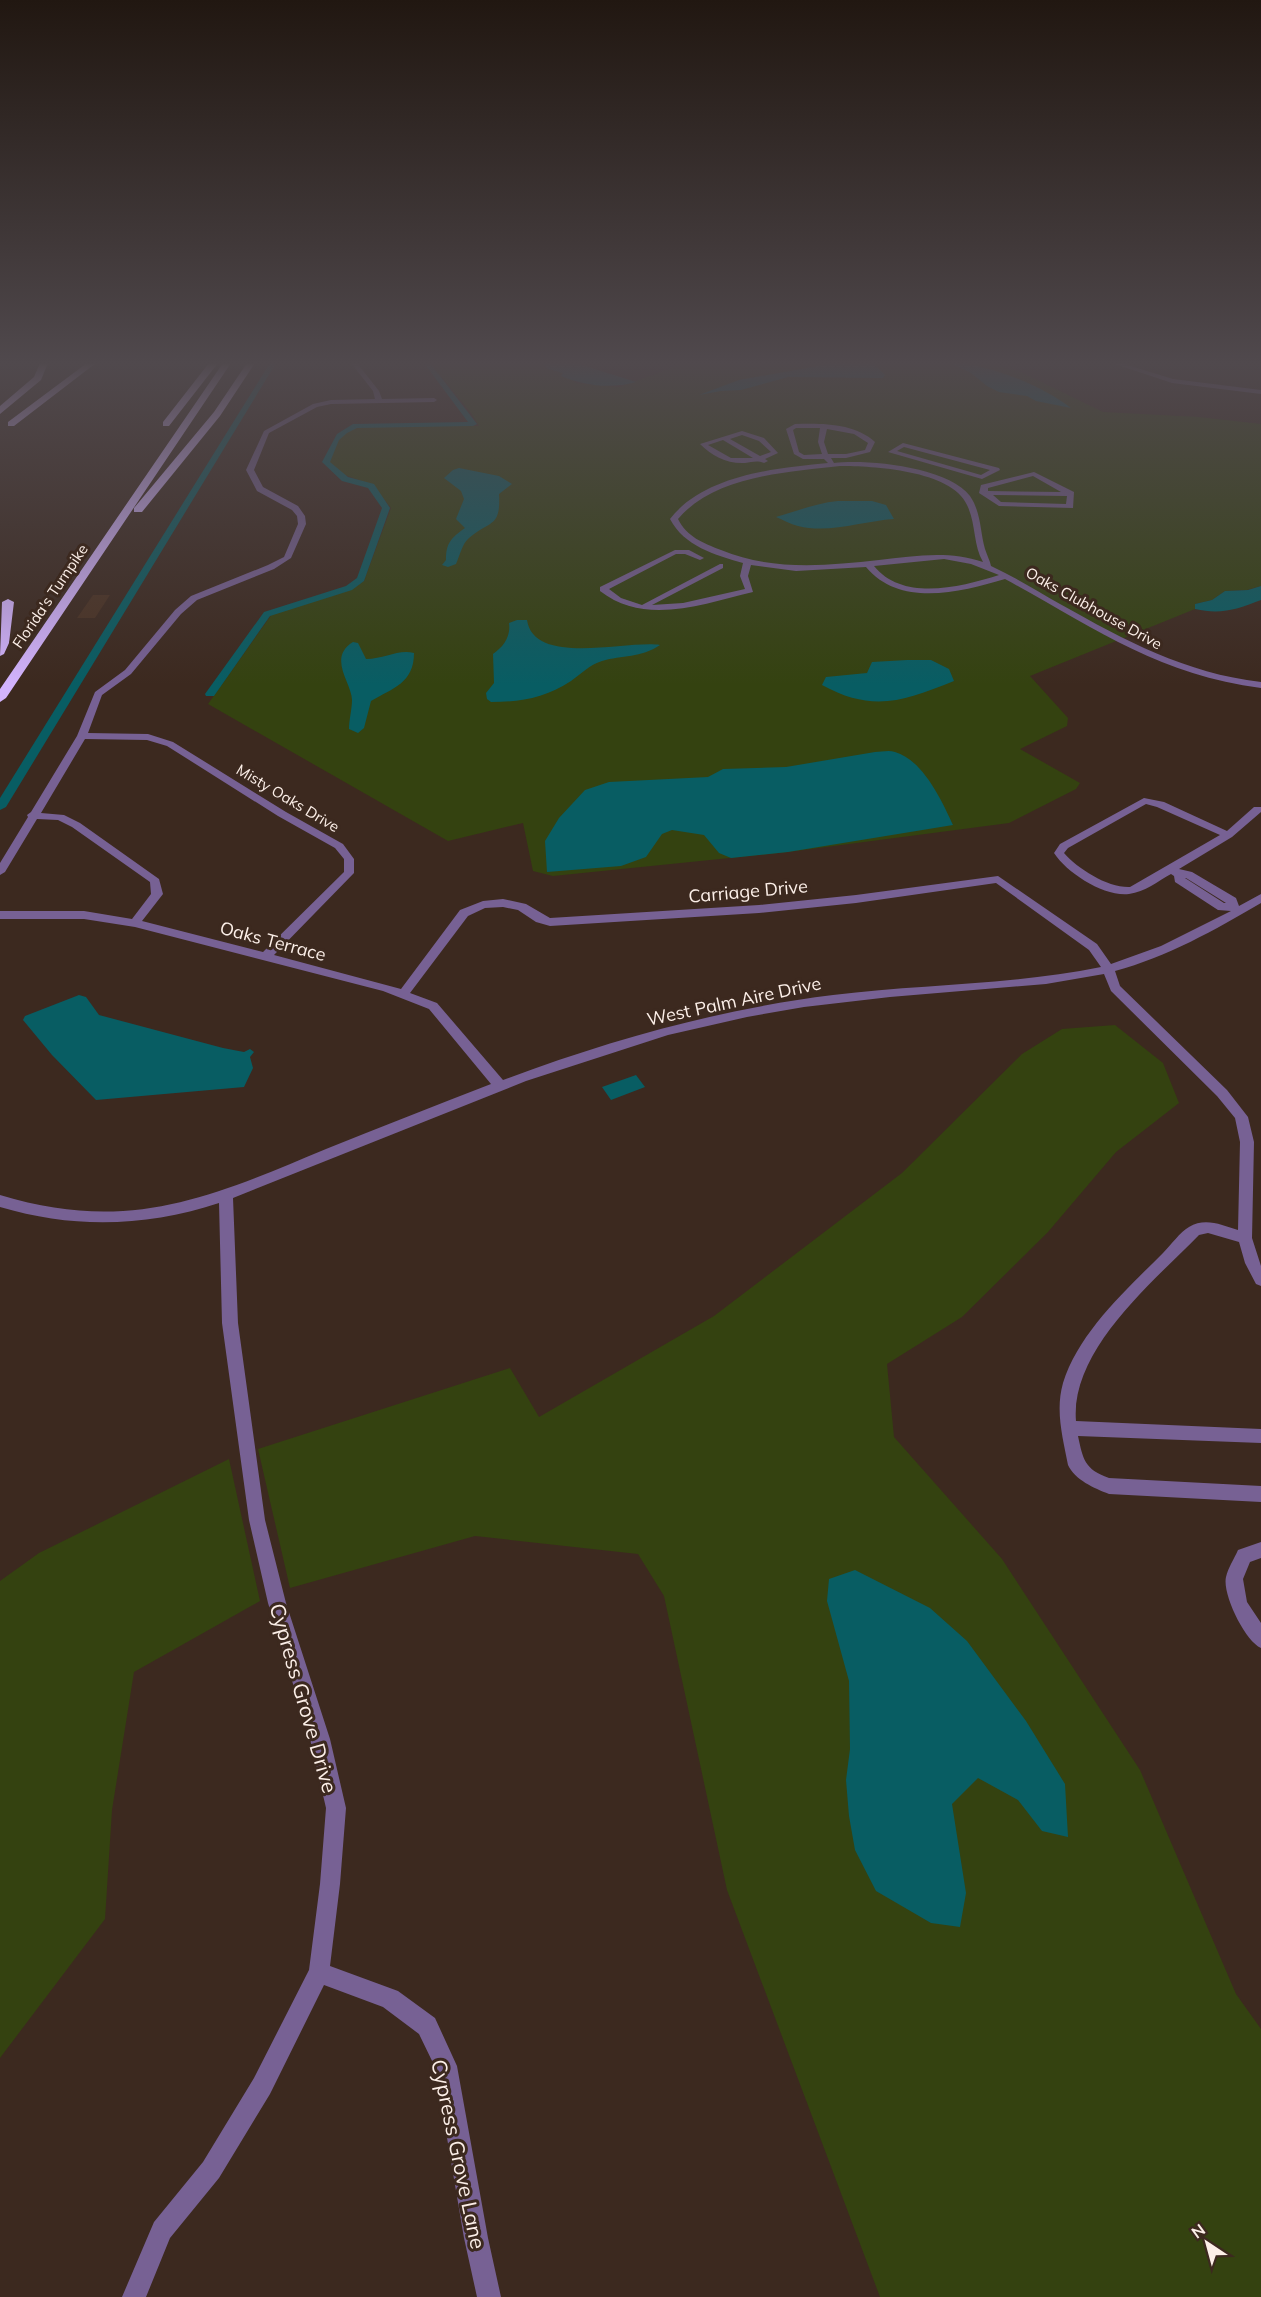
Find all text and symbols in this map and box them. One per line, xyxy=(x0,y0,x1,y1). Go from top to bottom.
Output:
street label: Florida's Turnpike xyxy=(8,540,92,652)
street label: Oaks Clubhouse Drive xyxy=(1023,563,1165,653)
street label: Misty Oaks Drive xyxy=(233,760,343,836)
street label: Carriage Drive xyxy=(687,874,809,908)
street label: Oaks Terrace xyxy=(217,916,329,966)
street label: West Palm Aire Drive xyxy=(645,971,823,1031)
street label: Cypress Grove Drive xyxy=(264,1600,344,1796)
street label: Cypress Grove Lane xyxy=(426,2057,492,2251)
north arrow xyxy=(1177,2213,1237,2273)
text: N xyxy=(1187,2219,1209,2243)

